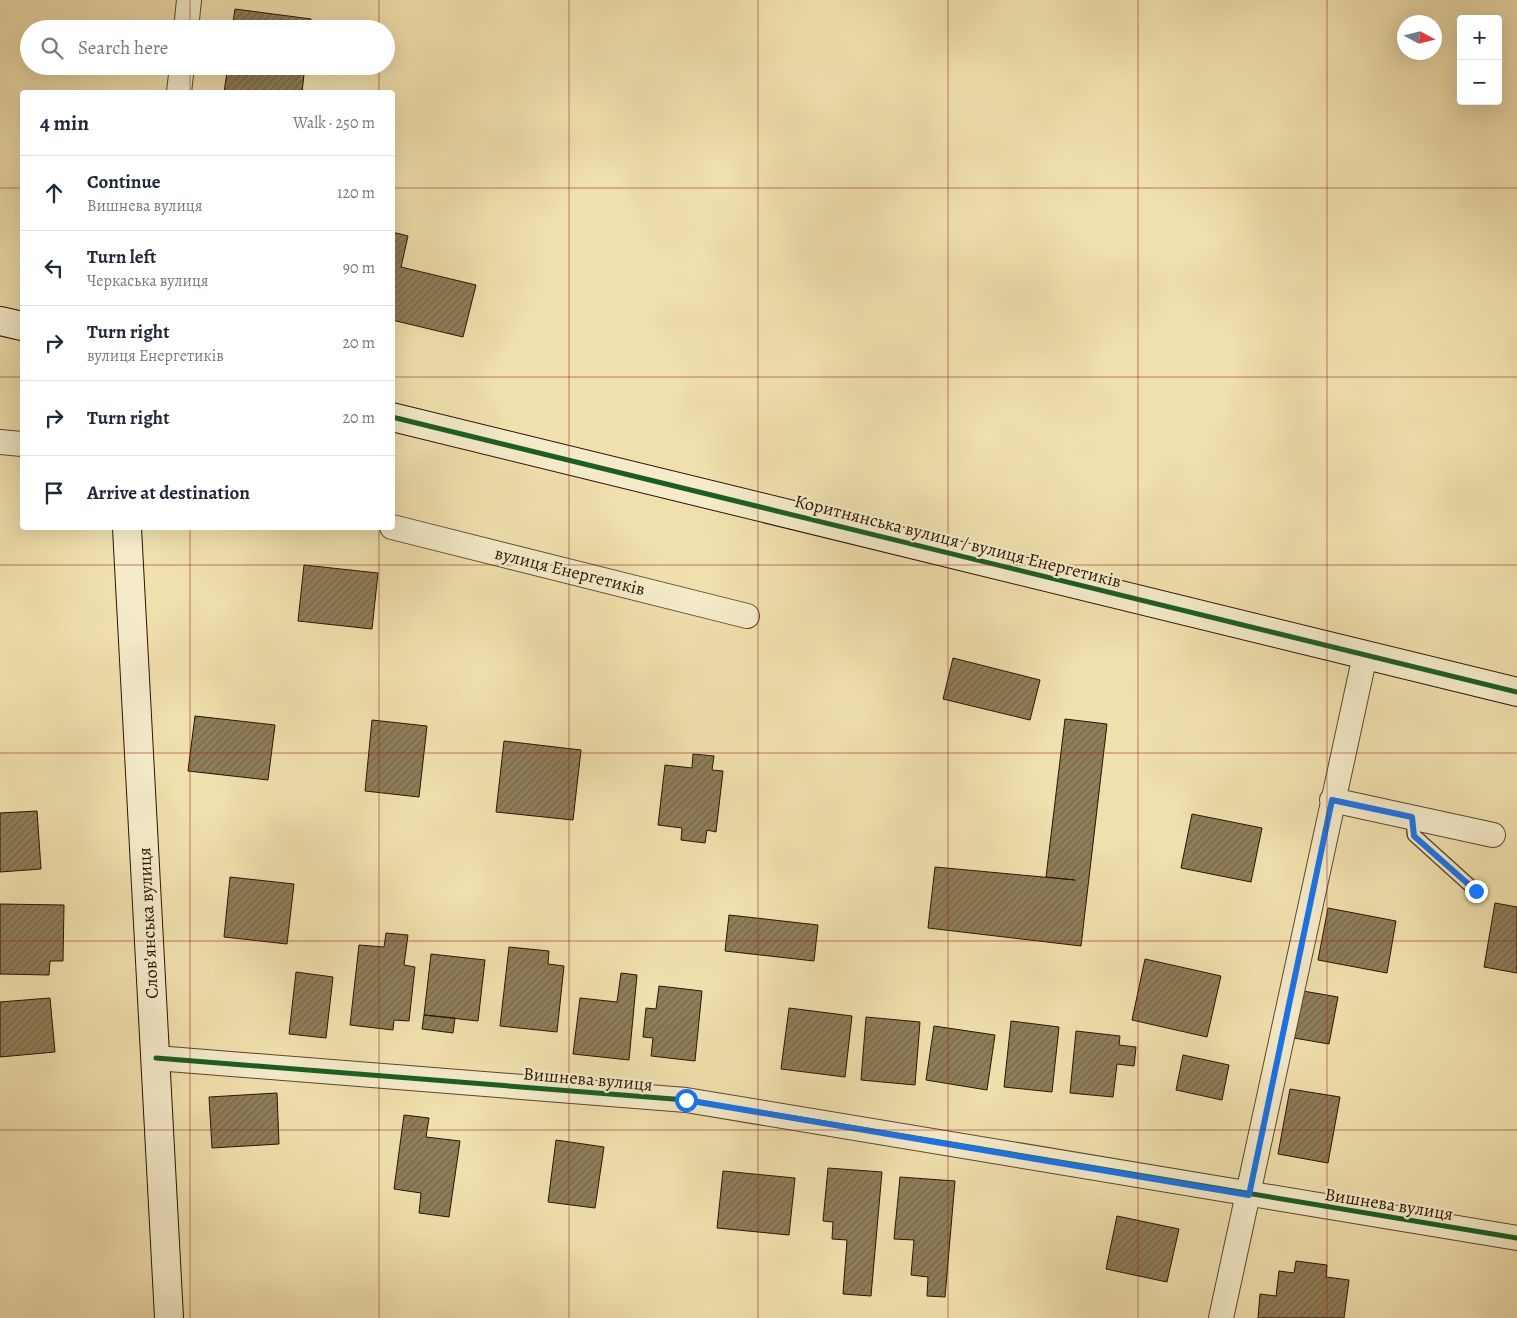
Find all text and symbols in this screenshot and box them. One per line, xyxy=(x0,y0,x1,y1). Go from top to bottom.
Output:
north arrow xyxy=(1397,15,1442,60)
map controls xyxy=(1457,15,1502,105)
button: + xyxy=(1457,15,1502,60)
search box xyxy=(20,20,395,75)
icon: search xyxy=(38,34,66,62)
text: Search here xyxy=(78,35,168,61)
button: − xyxy=(1457,60,1502,105)
text: 4 min xyxy=(40,109,89,137)
text: Walk · 250 m xyxy=(293,112,375,134)
text: Continue xyxy=(87,169,161,195)
icon: ahead xyxy=(40,179,68,207)
text: 120 m xyxy=(337,182,375,204)
text: Вишнева вулиця xyxy=(87,195,202,217)
text: Turn left xyxy=(87,244,156,270)
icon: left xyxy=(40,254,68,282)
text: 90 m xyxy=(343,257,375,279)
text: Черкаська вулиця xyxy=(87,270,209,292)
text: Turn right xyxy=(87,319,169,345)
icon: right xyxy=(40,329,68,357)
text: 20 m xyxy=(342,332,375,354)
text: вулиця Енергетиків xyxy=(87,345,224,367)
icon: right xyxy=(40,404,68,432)
text: Turn right xyxy=(87,405,169,431)
text: 20 m xyxy=(342,407,375,429)
icon: arrive xyxy=(40,479,68,507)
text: Arrive at destination xyxy=(87,480,250,506)
street label: Коритнянська вулиця / вулиця Енергетиків xyxy=(792,489,1124,593)
street label: вулиця Енергетиків xyxy=(492,541,648,601)
street label: Словʼянська вулиця xyxy=(132,847,164,999)
route end xyxy=(1465,880,1488,903)
street label: Вишнева вулиця xyxy=(522,1061,654,1097)
route start xyxy=(675,1089,698,1112)
street label: Вишнева вулиця xyxy=(1323,1182,1455,1226)

